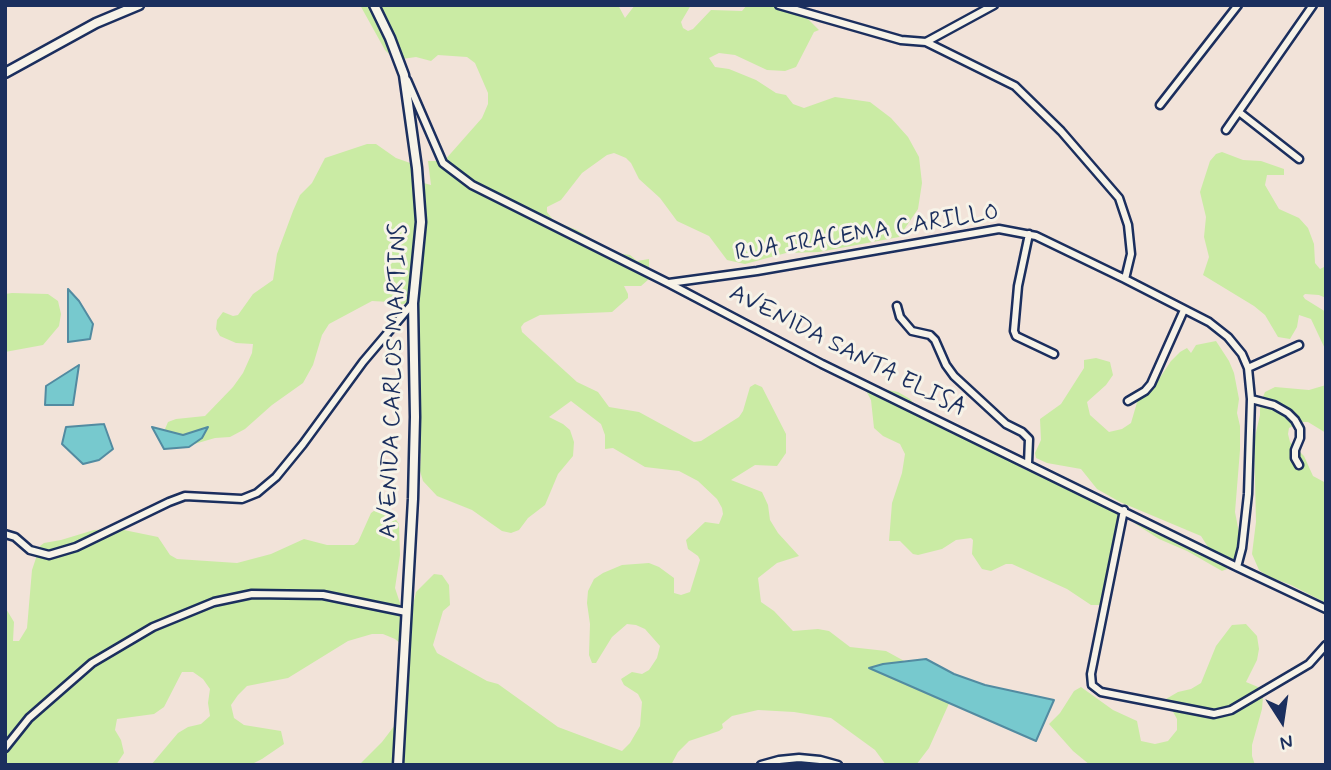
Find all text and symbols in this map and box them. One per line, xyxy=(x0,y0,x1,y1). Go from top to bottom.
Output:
street label: RUA IRACEMA CARILLO xyxy=(733,199,1001,269)
street label: AVENIDA CARLOS MARTINS xyxy=(375,223,415,539)
street label: AVENIDA SANTA ELISA xyxy=(724,280,970,424)
north arrow xyxy=(1247,686,1317,756)
text: N xyxy=(1278,728,1295,756)

